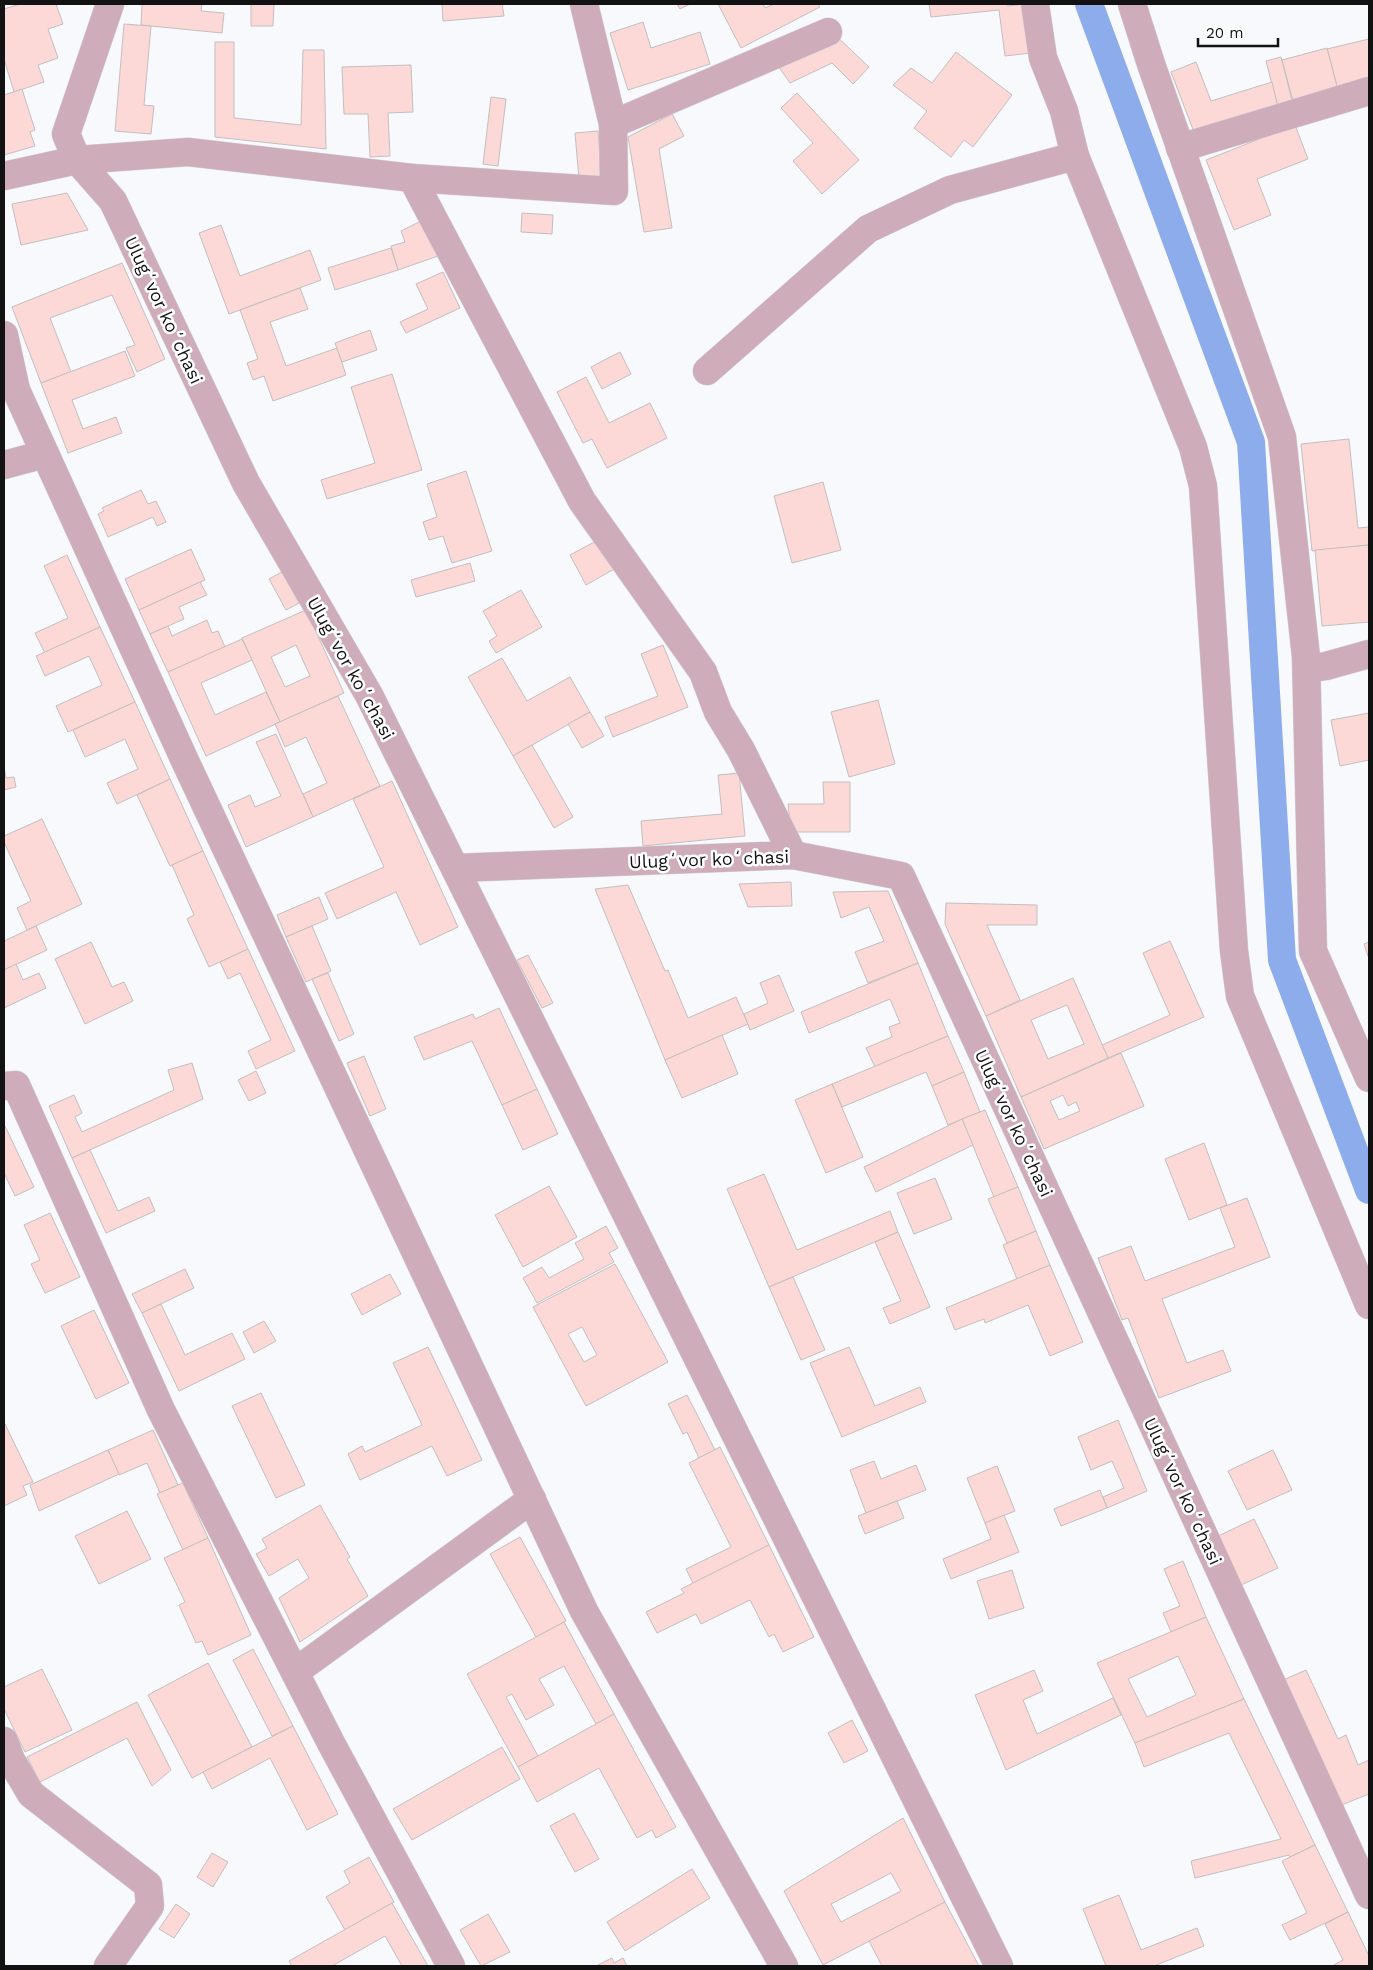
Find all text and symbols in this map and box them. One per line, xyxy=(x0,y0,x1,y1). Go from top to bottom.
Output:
scale bar xyxy=(1198,15,1278,47)
text: 20 m xyxy=(1206,24,1244,42)
street label: Ulugʻvor koʻchasi xyxy=(121,233,207,387)
street label: Ulugʻvor koʻchasi xyxy=(303,593,399,743)
street label: Ulugʻvor koʻchasi xyxy=(629,846,789,872)
street label: Ulugʻvor koʻchasi xyxy=(971,1046,1057,1200)
street label: Ulugʻvor koʻchasi xyxy=(1140,1414,1226,1568)

